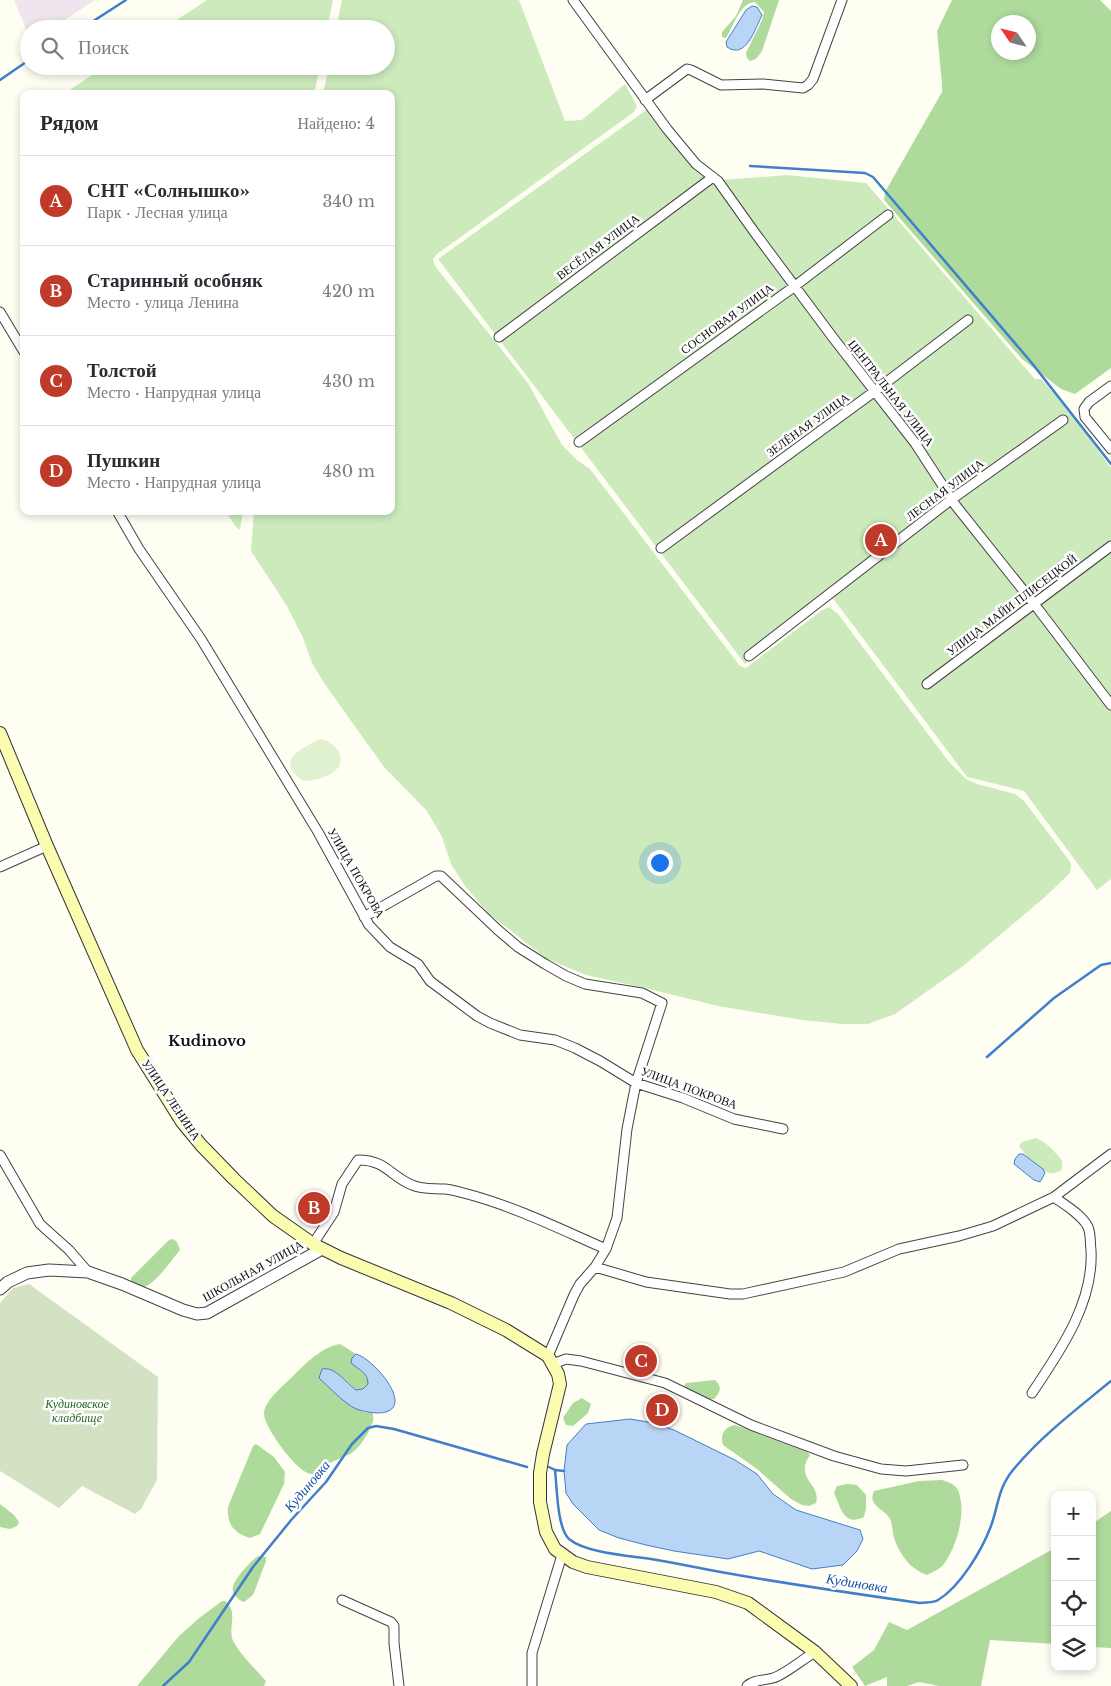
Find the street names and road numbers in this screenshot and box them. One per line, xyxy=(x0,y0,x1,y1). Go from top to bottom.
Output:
street label: ВЕСЁЛАЯ УЛИЦА xyxy=(553,210,642,283)
street label: СОСНОВАЯ УЛИЦА xyxy=(677,280,776,357)
street label: ЦЕНТРАЛЬНАЯ УЛИЦА xyxy=(845,337,938,449)
street label: ЗЕЛЁНАЯ УЛИЦА xyxy=(763,389,852,460)
street label: ЛЕСНАЯ УЛИЦА xyxy=(903,455,987,524)
street label: УЛИЦА МАЙИ ПЛИСЕЦКОЙ xyxy=(944,550,1080,659)
street label: УЛИЦА ПОКРОВА xyxy=(325,825,388,921)
street label: УЛИЦА ЛЕНИНА xyxy=(139,1056,204,1144)
street label: УЛИЦА ПОКРОВА xyxy=(639,1063,740,1112)
street label: ШКОЛЬНАЯ УЛИЦА xyxy=(200,1236,306,1305)

